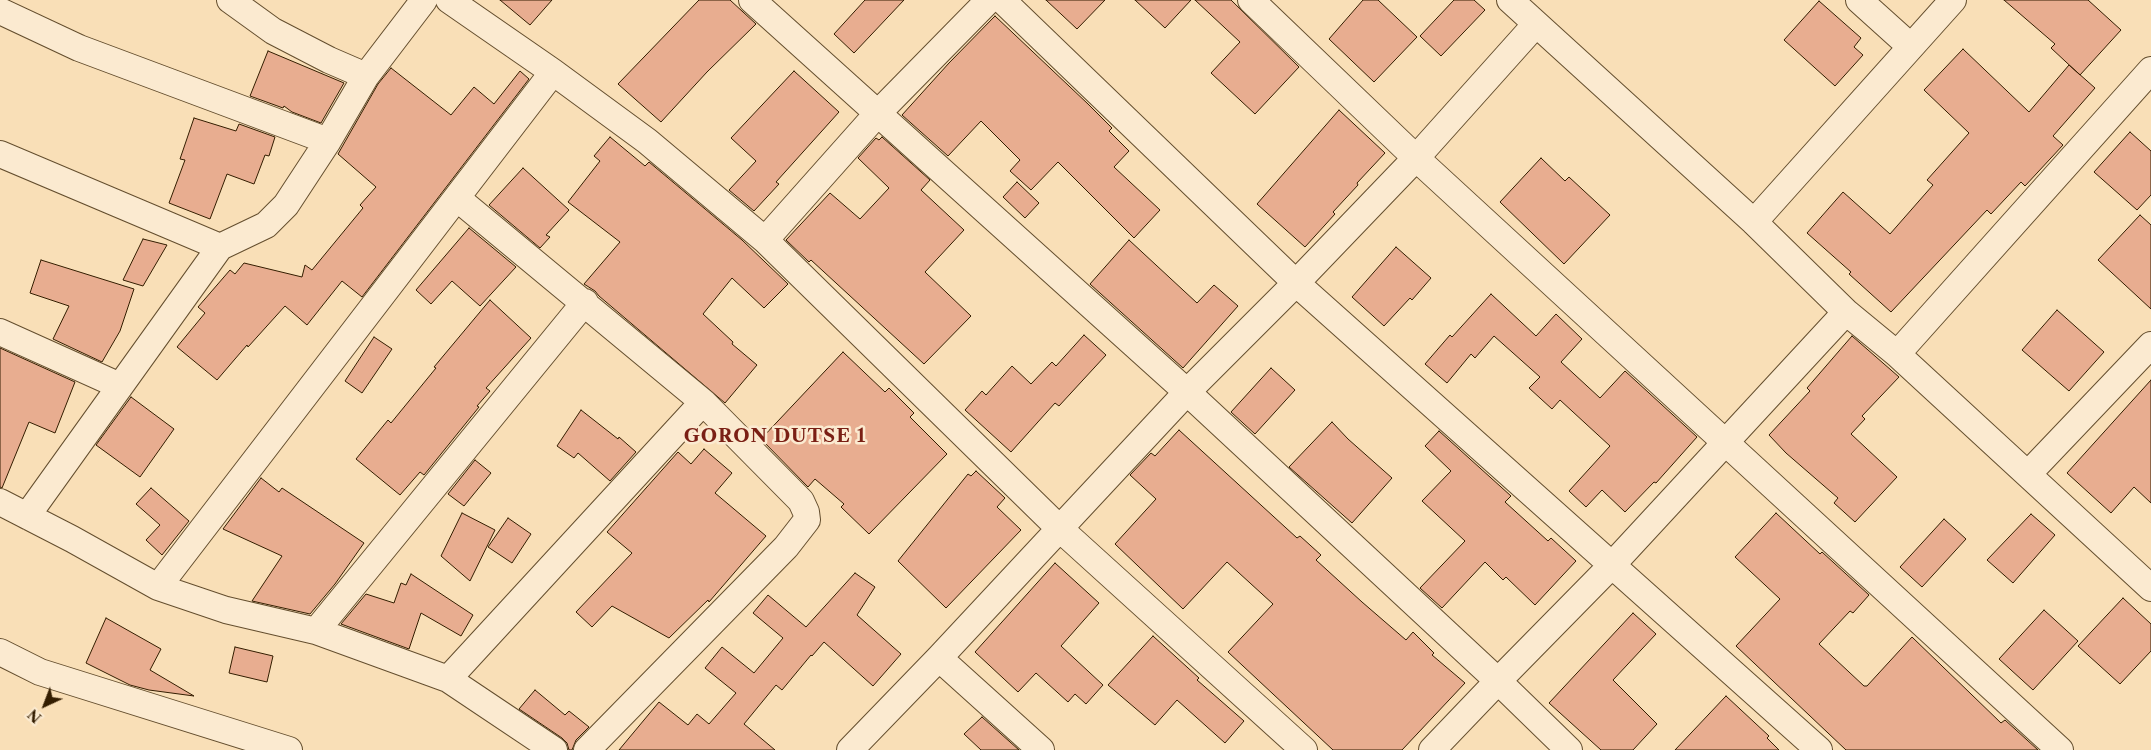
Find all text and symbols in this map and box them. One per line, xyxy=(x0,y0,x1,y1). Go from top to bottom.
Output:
district label: GORON DUTSE 1 xyxy=(682,426,868,448)
north arrow xyxy=(20,680,70,730)
text: N xyxy=(24,705,45,727)

